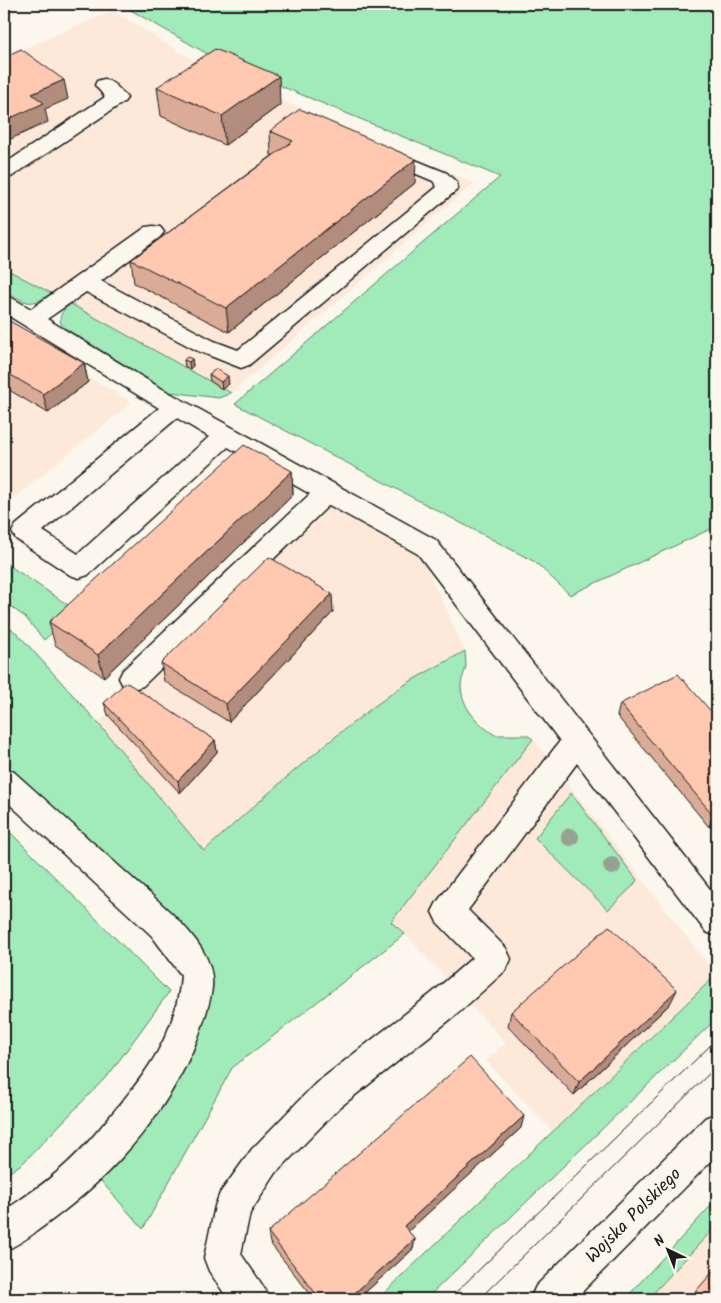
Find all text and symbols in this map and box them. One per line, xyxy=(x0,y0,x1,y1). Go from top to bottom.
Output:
street label: Wojska Polskiego xyxy=(579,1161,689,1271)
north arrow xyxy=(644,1226,694,1276)
text: N xyxy=(649,1230,671,1252)

